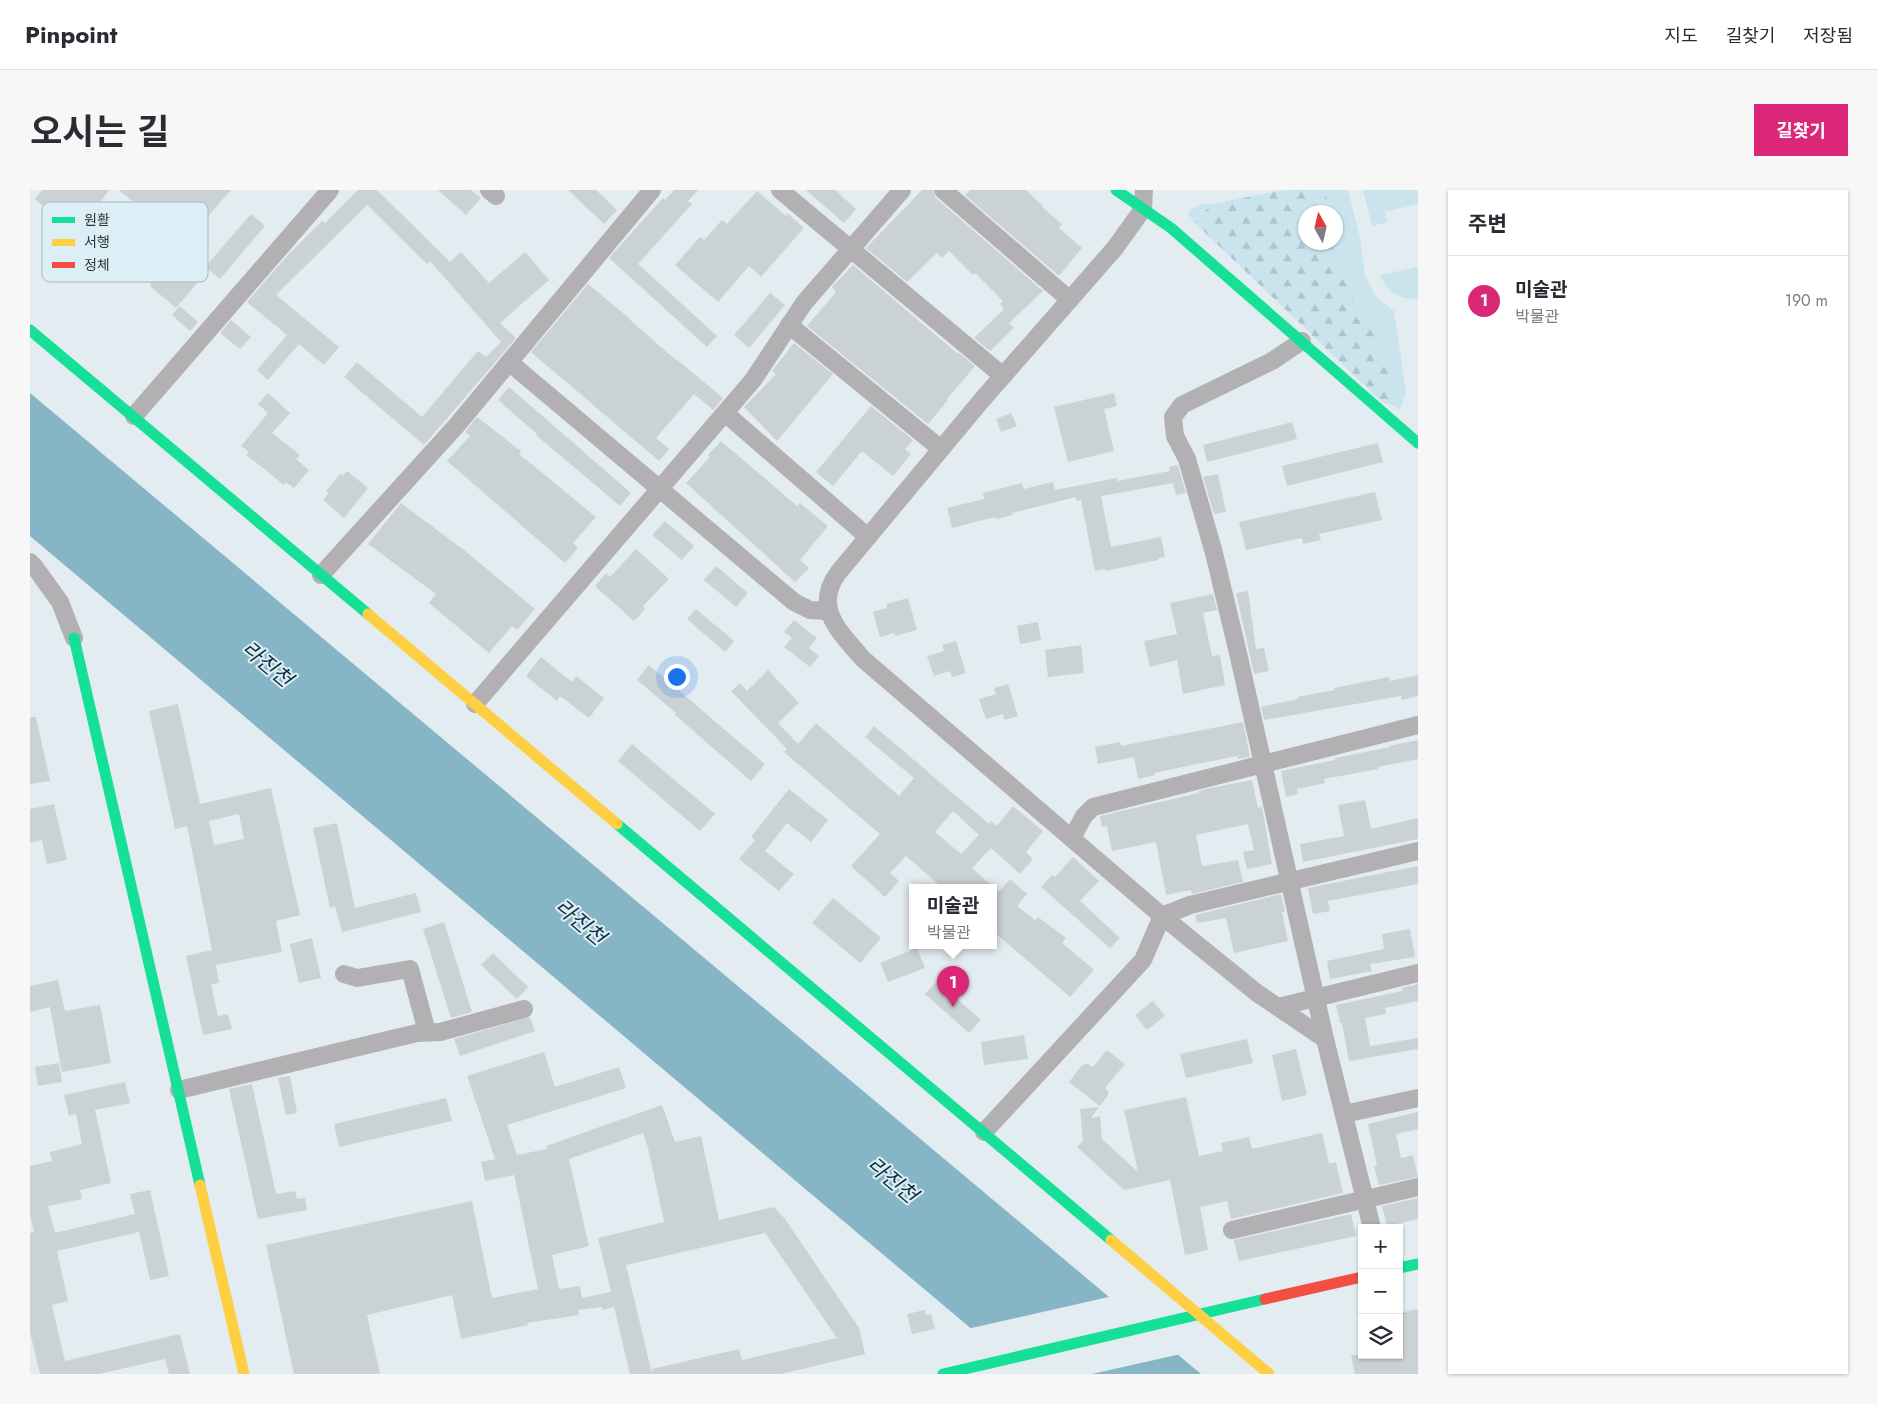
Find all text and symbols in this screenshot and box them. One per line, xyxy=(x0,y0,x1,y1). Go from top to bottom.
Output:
text: Pinpoint xyxy=(25,17,117,52)
text: 지도 xyxy=(1665,23,1698,49)
text: 길찾기 xyxy=(1726,23,1775,49)
text: 저장됨 xyxy=(1803,23,1853,49)
button: 길찾기 xyxy=(1754,104,1848,156)
text: 오시는 길 xyxy=(30,107,169,157)
legend xyxy=(42,202,208,282)
north arrow xyxy=(1298,205,1343,250)
text: 주변 xyxy=(1468,209,1507,239)
text: 원활 xyxy=(84,210,110,230)
text: 서행 xyxy=(84,232,110,252)
text: 정체 xyxy=(84,255,110,275)
text: 미술관 xyxy=(1515,276,1567,303)
text: 1 xyxy=(1480,289,1488,312)
text: 190 m xyxy=(1785,289,1828,312)
text: 박물관 xyxy=(1515,305,1559,328)
water label: 라진천 xyxy=(235,634,301,696)
your location xyxy=(664,664,690,690)
popup xyxy=(909,884,997,949)
water label: 라진천 xyxy=(548,892,614,954)
text: 미술관 xyxy=(927,892,979,919)
text: 박물관 xyxy=(927,921,971,944)
pin: 1 xyxy=(937,966,969,1007)
water label: 라진천 xyxy=(860,1150,926,1212)
map controls xyxy=(1358,1224,1403,1359)
button: + xyxy=(1358,1224,1403,1269)
button: − xyxy=(1358,1269,1403,1314)
button: layers xyxy=(1358,1314,1403,1359)

